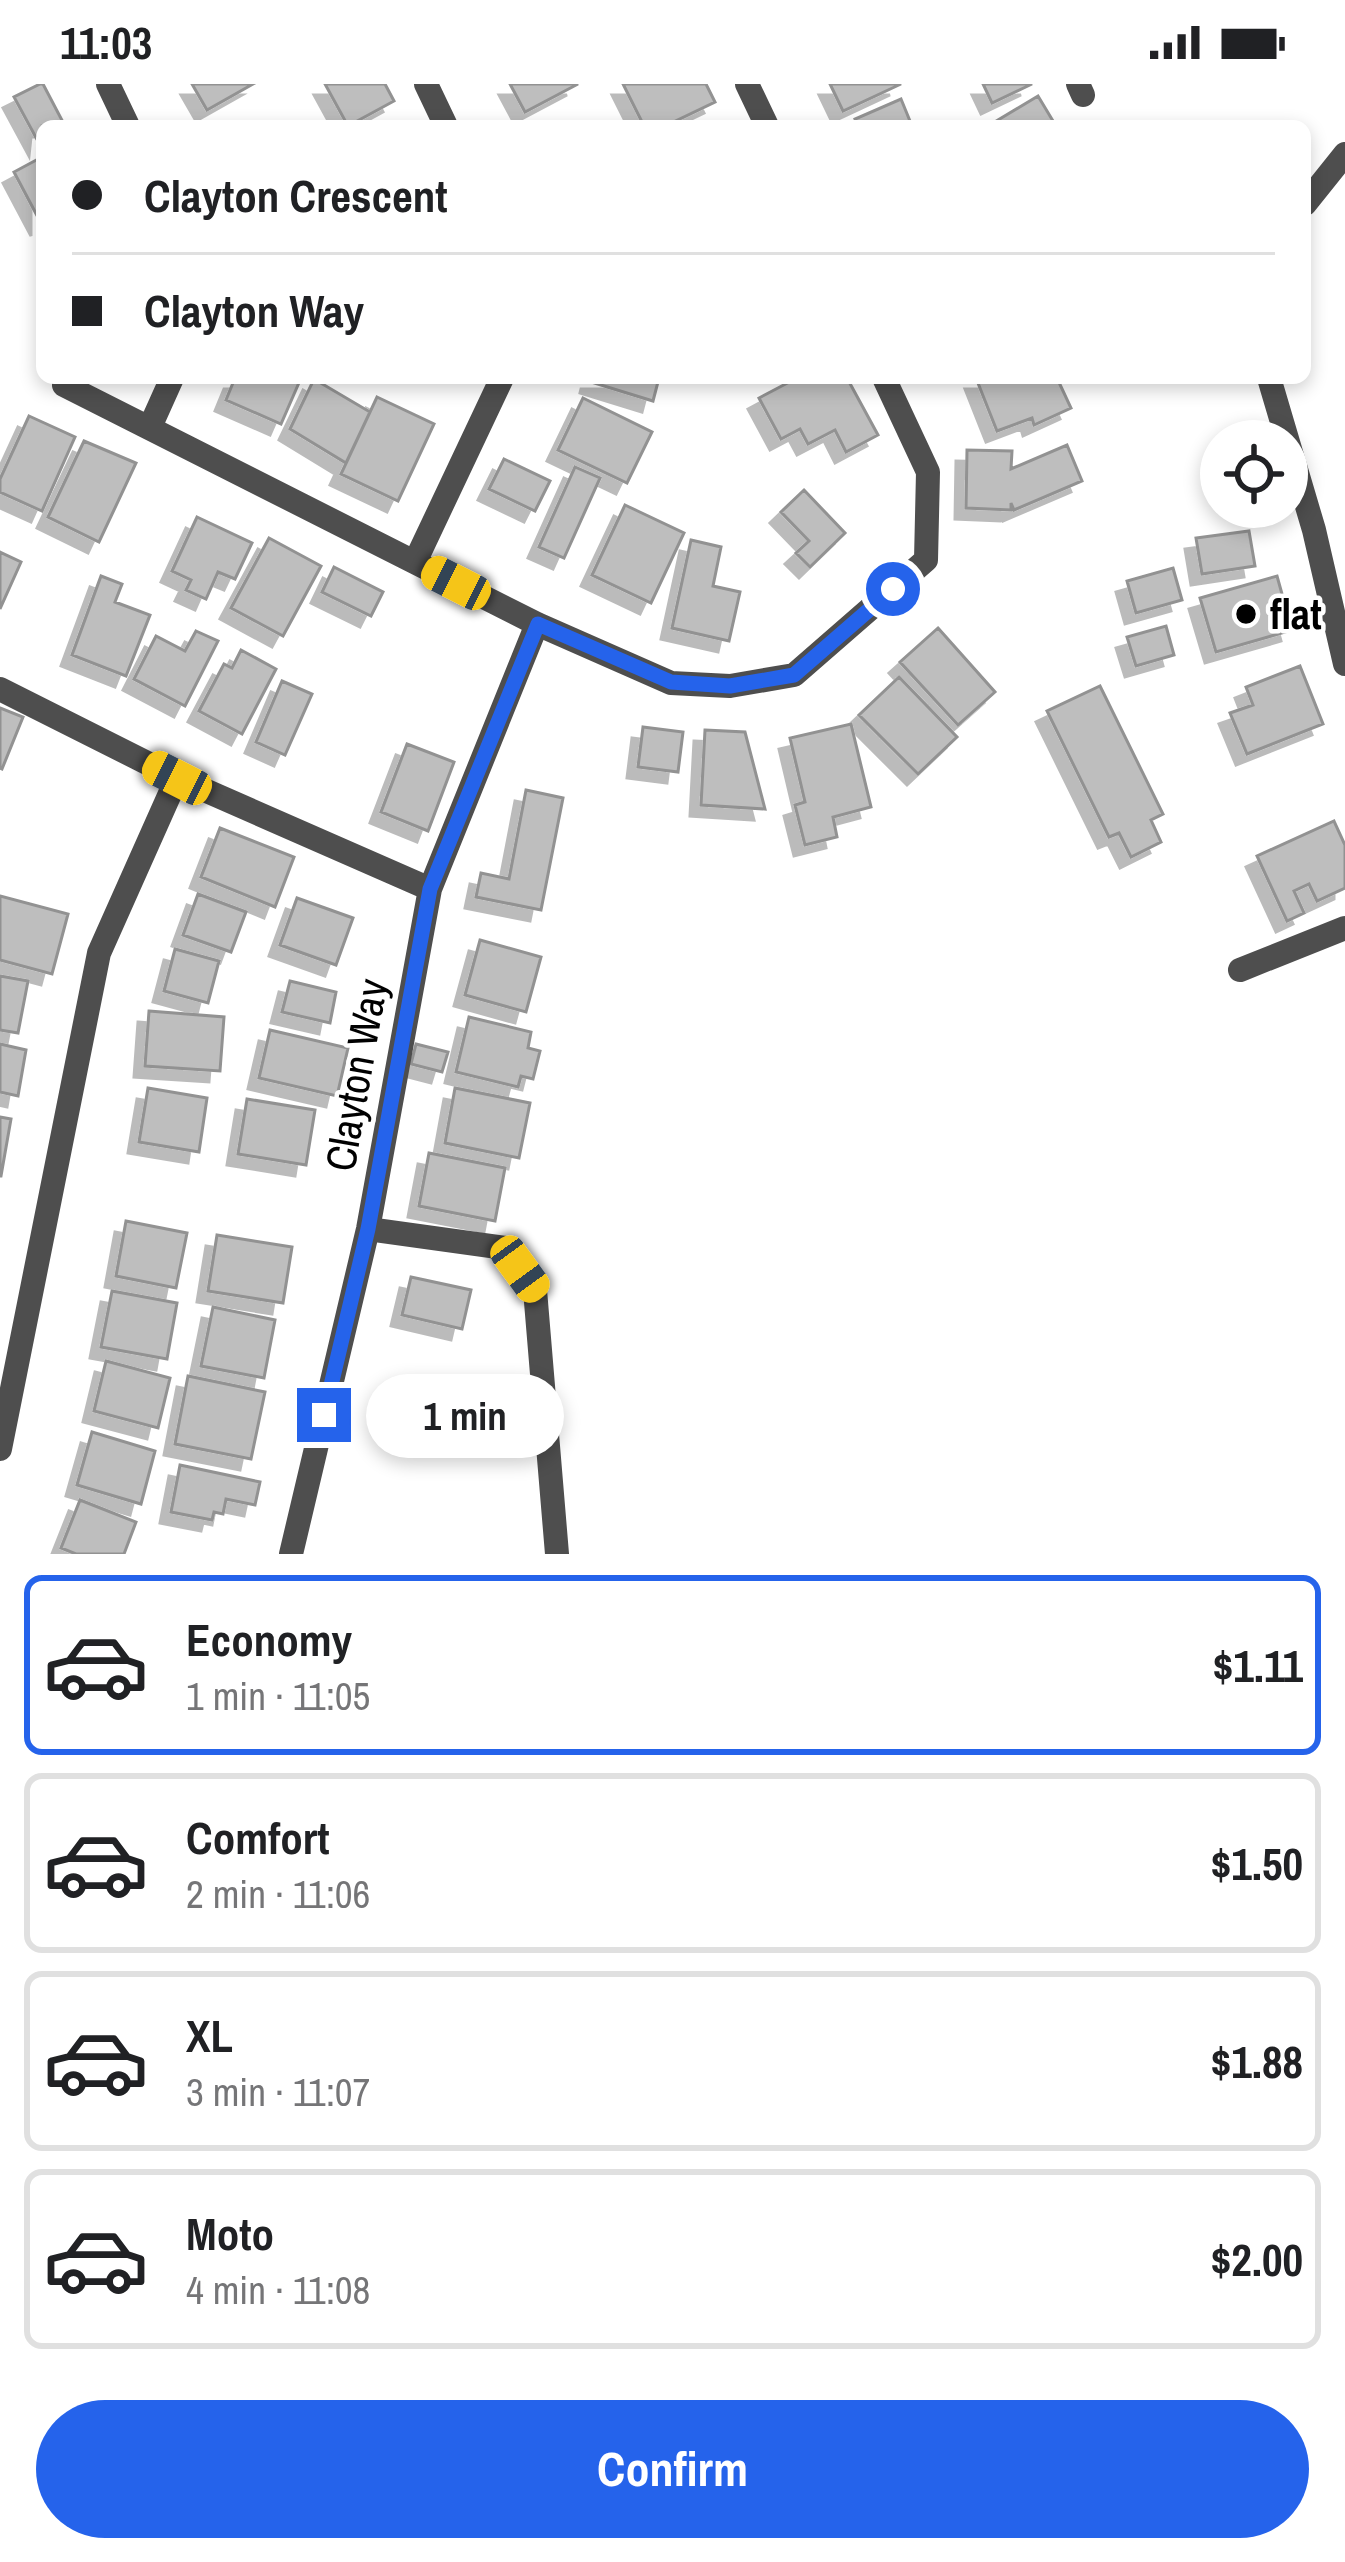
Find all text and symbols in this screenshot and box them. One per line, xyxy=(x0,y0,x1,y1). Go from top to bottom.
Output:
text: 11:03 xyxy=(60,12,152,73)
text: Clayton Crescent xyxy=(144,165,447,226)
text: Clayton Way xyxy=(144,280,364,341)
map controls xyxy=(1200,420,1308,528)
button: locate xyxy=(1200,420,1308,528)
car xyxy=(416,551,496,615)
route start xyxy=(866,562,920,616)
place label: flat xyxy=(1270,586,1322,642)
marker: flat xyxy=(1233,601,1259,627)
car xyxy=(137,746,217,810)
street label: Clayton Way xyxy=(312,975,400,1175)
car xyxy=(484,1229,556,1309)
callout: 1 min xyxy=(366,1373,564,1457)
route end xyxy=(297,1388,351,1442)
text: 1 min xyxy=(423,1390,507,1442)
text: Economy xyxy=(186,1609,352,1670)
icon: car xyxy=(42,1611,150,1719)
text: $1.11 xyxy=(1213,1635,1303,1696)
text: 1 min · 11:05 xyxy=(186,1670,370,1722)
text: Comfort xyxy=(186,1807,329,1868)
icon: car xyxy=(42,1809,150,1917)
text: $1.50 xyxy=(1211,1833,1303,1894)
text: 2 min · 11:06 xyxy=(186,1868,370,1920)
text: XL xyxy=(186,2005,233,2066)
icon: car xyxy=(42,2007,150,2115)
text: $1.88 xyxy=(1211,2031,1303,2092)
text: 3 min · 11:07 xyxy=(186,2066,370,2118)
text: Moto xyxy=(186,2203,274,2264)
icon: car xyxy=(42,2205,150,2313)
text: $2.00 xyxy=(1211,2229,1303,2290)
text: 4 min · 11:08 xyxy=(186,2264,370,2316)
button: Confirm xyxy=(36,2400,1309,2538)

